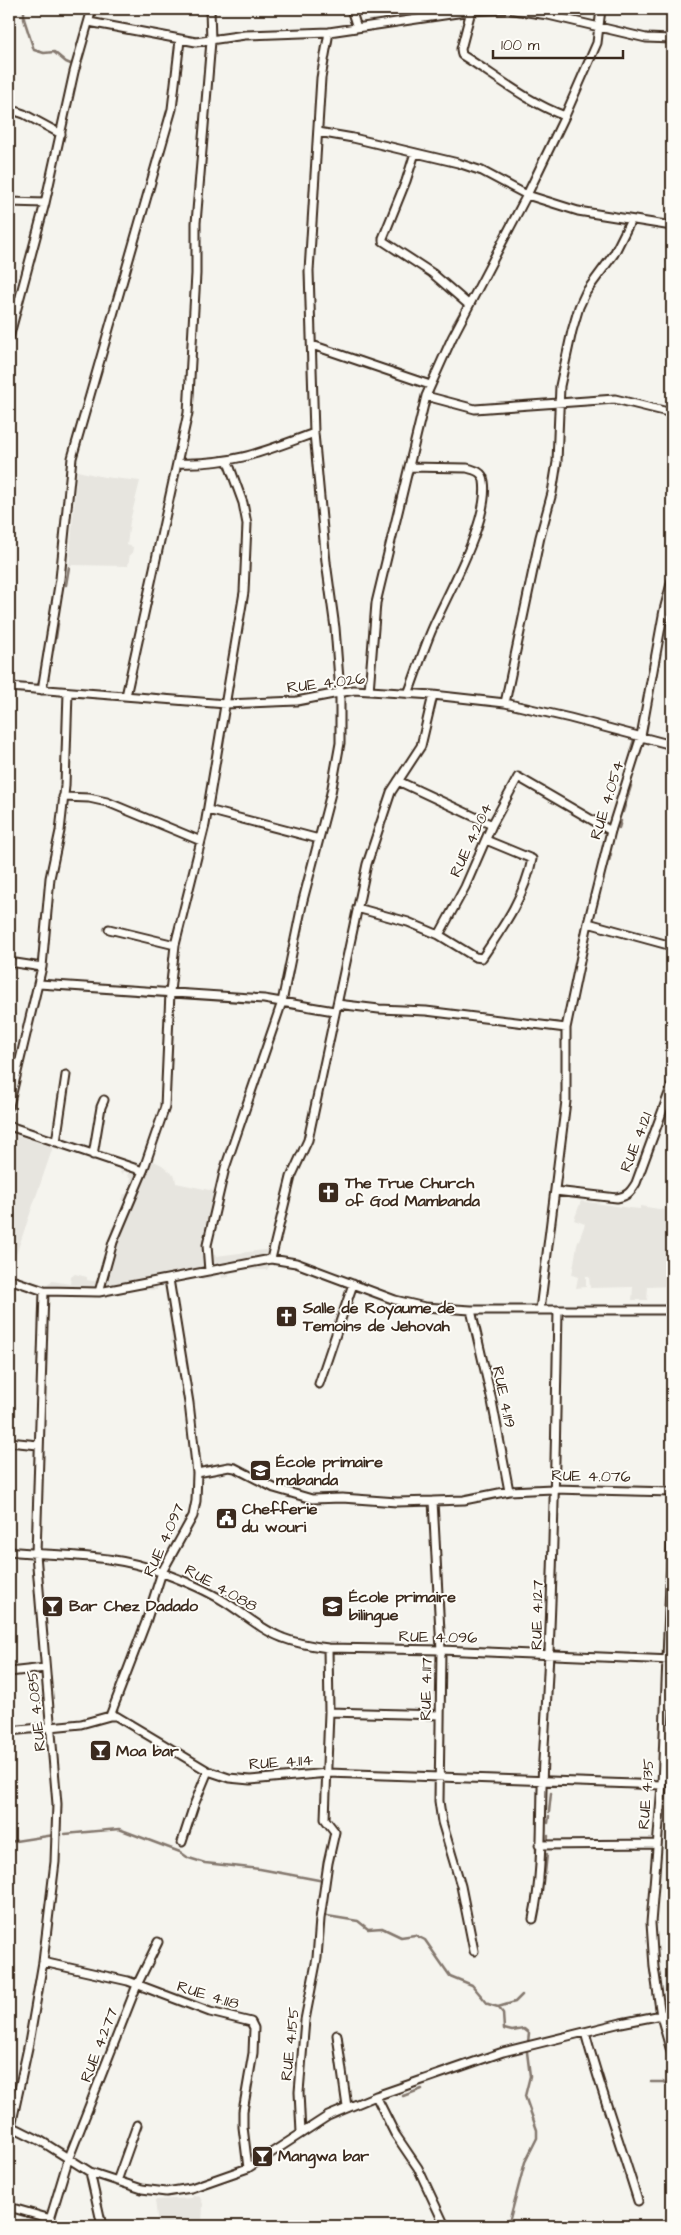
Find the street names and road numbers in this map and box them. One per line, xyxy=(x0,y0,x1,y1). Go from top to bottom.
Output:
street label: RUE 4.026 xyxy=(286,667,366,699)
street label: RUE 4.054 xyxy=(585,758,629,842)
street label: RUE 4.204 xyxy=(444,799,498,881)
street label: RUE 4.121 xyxy=(615,1109,657,1175)
street label: RUE 4.119 xyxy=(487,1364,521,1430)
street label: RUE 4.076 xyxy=(551,1464,631,1488)
street label: RUE 4.097 xyxy=(138,1500,190,1580)
street label: RUE 4.088 xyxy=(181,1559,261,1617)
street label: RUE 4.127 xyxy=(525,1579,549,1650)
street label: RUE 4.096 xyxy=(398,1625,478,1649)
street label: RUE 4.117 xyxy=(414,1657,438,1721)
street label: RUE 4.085 xyxy=(21,1669,51,1753)
street label: RUE 4.114 xyxy=(248,1749,314,1775)
street label: RUE 4.135 xyxy=(633,1757,659,1830)
street label: RUE 4.118 xyxy=(174,1975,242,2015)
street label: RUE 4.277 xyxy=(75,2004,123,2085)
street label: RUE 4.155 xyxy=(275,2005,305,2082)

